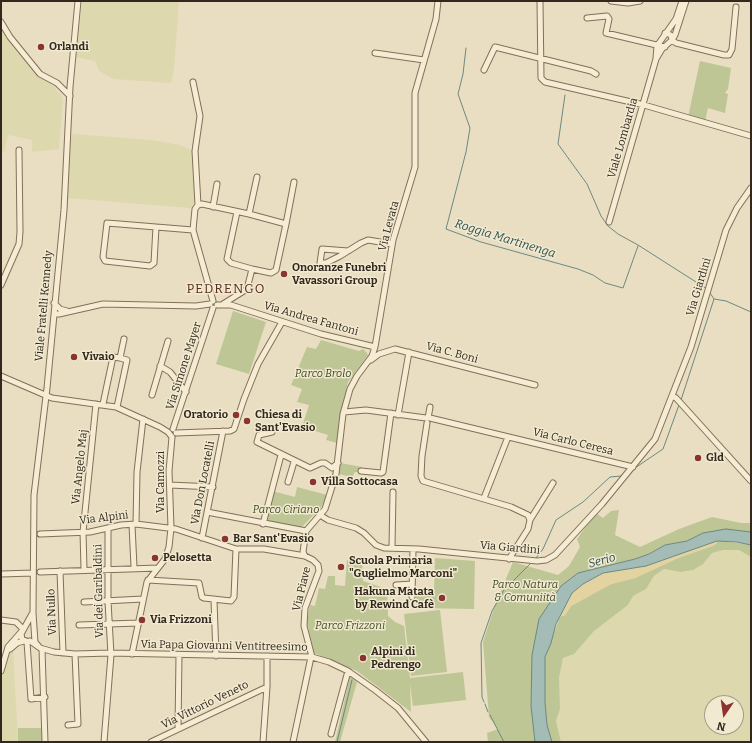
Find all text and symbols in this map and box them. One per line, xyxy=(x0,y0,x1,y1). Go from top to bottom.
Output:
place label: Orlandi xyxy=(49,40,89,54)
marker: Orlandi xyxy=(36,42,46,52)
street label: Viale Lombardia xyxy=(605,96,641,180)
street label: Via Levata xyxy=(376,199,402,253)
water label: Roggia Martinenga xyxy=(453,217,557,261)
street label: Viale Fratelli Kennedy xyxy=(33,250,55,362)
street label: Via Giardini xyxy=(684,256,714,318)
place label: Onoranze Funebri Vavassori Group xyxy=(292,261,386,287)
marker: Onoranze Funebri Vavassori Group xyxy=(279,269,289,279)
district label: PEDRENGO xyxy=(186,281,266,297)
street label: Via Andrea Fantoni xyxy=(262,299,360,339)
street label: Via Simone Mayer xyxy=(164,320,204,412)
street label: Via C. Boni xyxy=(424,340,480,366)
place label: Vivaio xyxy=(82,350,115,364)
marker: Vivaio xyxy=(69,352,79,362)
park label: Parco Brolo xyxy=(295,367,351,381)
place label: Oratorio xyxy=(184,408,228,422)
place label: Chiesa di Sant'Evasio xyxy=(255,408,315,434)
marker: Oratorio xyxy=(231,410,241,420)
marker: Chiesa di Sant'Evasio xyxy=(242,416,252,426)
street label: Via Carlo Ceresa xyxy=(531,426,615,458)
street label: Via Angelo Maj xyxy=(69,429,91,505)
street label: Via Don Locatelli xyxy=(188,440,218,526)
street label: Via Camozzi xyxy=(154,451,168,513)
place label: Gld xyxy=(706,451,724,465)
marker: Gld xyxy=(693,453,703,463)
place label: Villa Sottocasa xyxy=(321,475,398,489)
marker: Villa Sottocasa xyxy=(308,477,318,487)
park label: Parco Ciriano xyxy=(253,503,319,517)
street label: Via Alpini xyxy=(79,508,129,528)
place label: Bar Sant'Evasio xyxy=(233,532,314,546)
marker: Bar Sant'Evasio xyxy=(220,534,230,544)
street label: Via Giardini xyxy=(479,539,541,557)
street label: Via dei Garibaldini xyxy=(92,544,106,638)
water label: Serio xyxy=(587,550,617,572)
place label: Pelosetta xyxy=(163,551,212,565)
marker: Pelosetta xyxy=(150,553,160,563)
place label: Scuola Primaria "Guglielmo Marconi" xyxy=(349,554,457,580)
marker: Scuola Primaria "Guglielmo Marconi" xyxy=(336,562,346,572)
street label: Via Piave xyxy=(290,565,314,613)
park label: Parco Natura & Comuniità xyxy=(492,578,558,604)
place label: Hakuna Matata by Rewind Cafè xyxy=(354,585,434,611)
street label: Via Nullo xyxy=(45,588,59,636)
marker: Hakuna Matata by Rewind Cafè xyxy=(437,593,447,603)
place label: Via Frizzoni xyxy=(150,613,212,627)
marker: Via Frizzoni xyxy=(137,615,147,625)
park label: Parco Frizzoni xyxy=(315,619,385,633)
street label: Via Papa Giovanni Ventitreesimo xyxy=(140,638,308,654)
place label: Alpini di Pedrengo xyxy=(371,645,421,671)
marker: Alpini di Pedrengo xyxy=(358,653,368,663)
street label: Via Vittorio Veneto xyxy=(159,678,251,732)
north arrow xyxy=(704,695,744,735)
text: N xyxy=(716,719,727,733)

